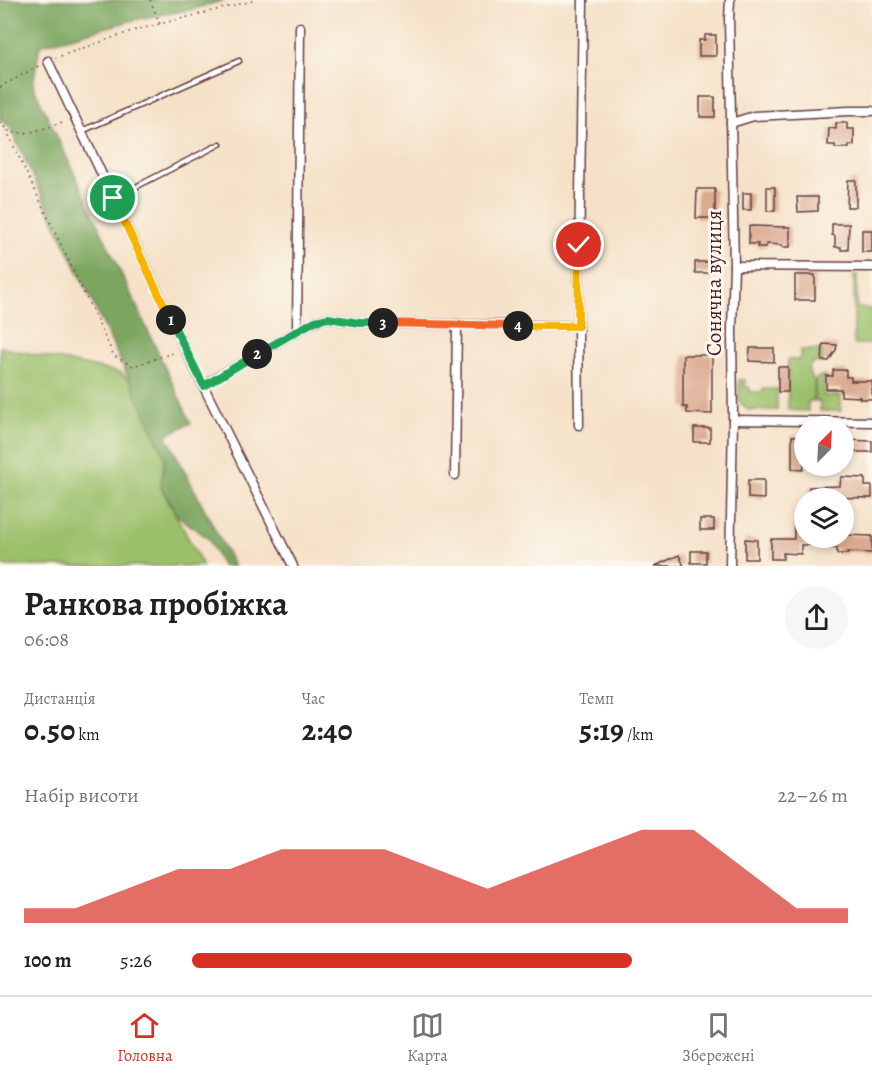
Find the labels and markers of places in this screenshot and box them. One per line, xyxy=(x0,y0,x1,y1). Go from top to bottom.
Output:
pin xyxy=(87,172,138,223)
pin xyxy=(553,219,604,270)
pin: 1 xyxy=(156,305,186,335)
pin: 3 xyxy=(368,308,398,338)
pin: 4 xyxy=(503,311,533,341)
pin: 2 xyxy=(242,339,272,369)

